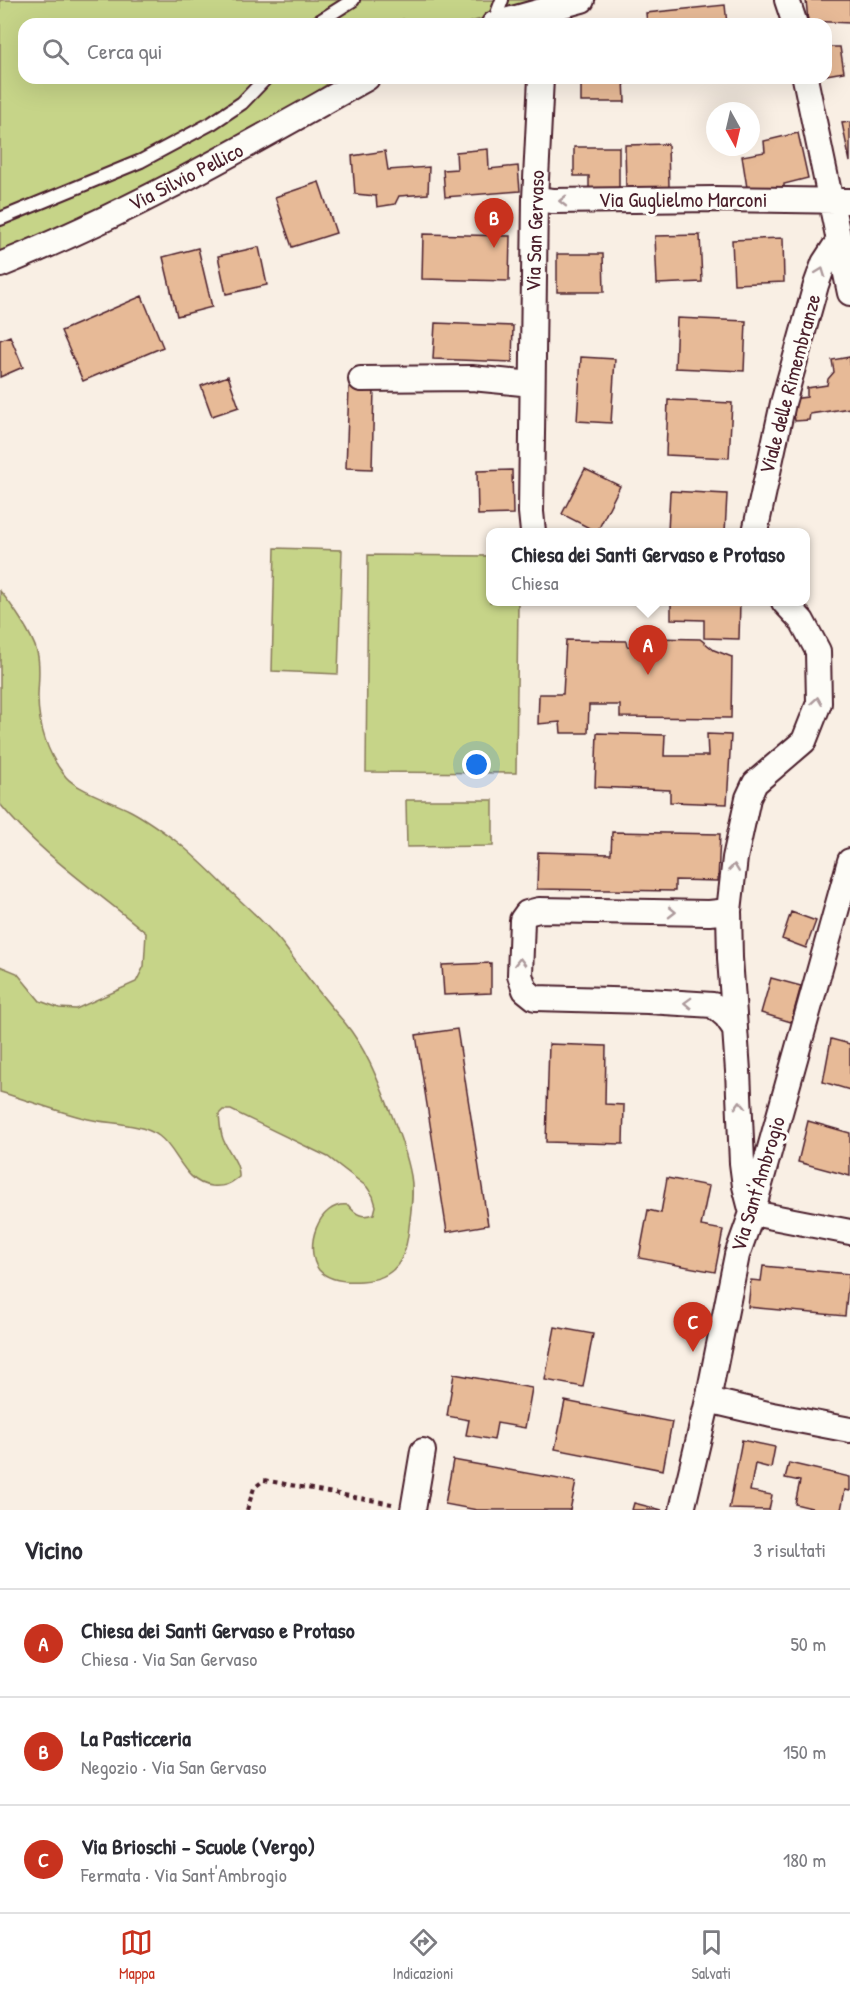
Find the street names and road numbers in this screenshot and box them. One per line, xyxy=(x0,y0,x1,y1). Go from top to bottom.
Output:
street label: Via Silvio Pellico xyxy=(124,135,248,218)
street label: Via San Gervaso xyxy=(518,170,551,292)
street label: Via Guglielmo Marconi xyxy=(599,185,767,214)
street label: Viale delle Rimembranze xyxy=(752,291,827,477)
street label: Via Sant'Ambrogio xyxy=(723,1113,792,1255)

